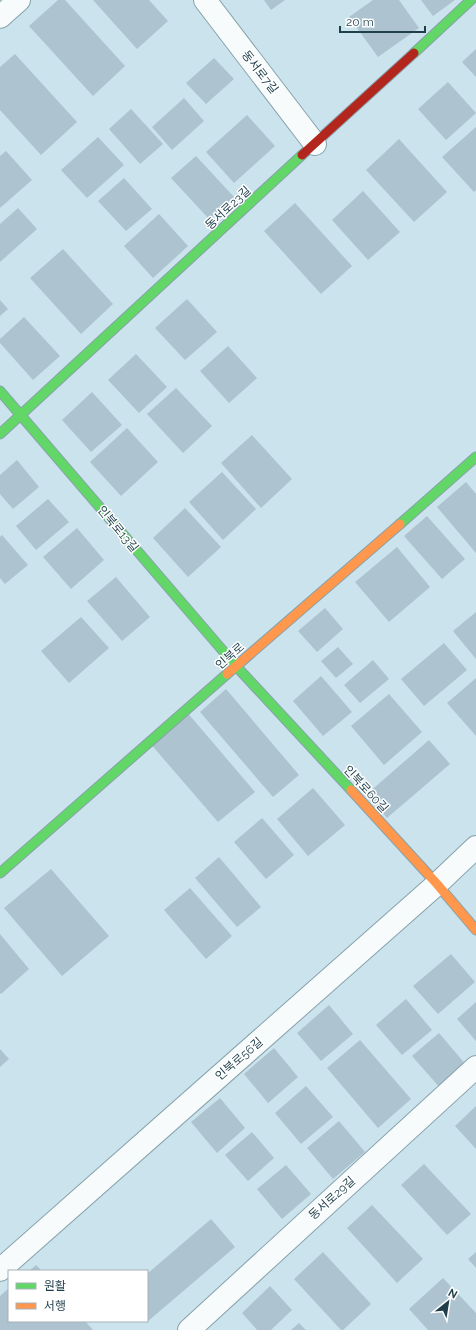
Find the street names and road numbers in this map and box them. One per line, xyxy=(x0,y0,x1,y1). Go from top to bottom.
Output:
street label: 동서로7길 xyxy=(239,48,281,96)
street label: 동서로23길 xyxy=(202,184,254,232)
street label: 인북로13길 xyxy=(95,503,141,555)
street label: 인북로 xyxy=(213,640,247,672)
street label: 인북로60길 xyxy=(341,763,391,815)
street label: 인북로56길 xyxy=(213,1035,265,1083)
street label: 동서로29길 xyxy=(306,1174,358,1222)

